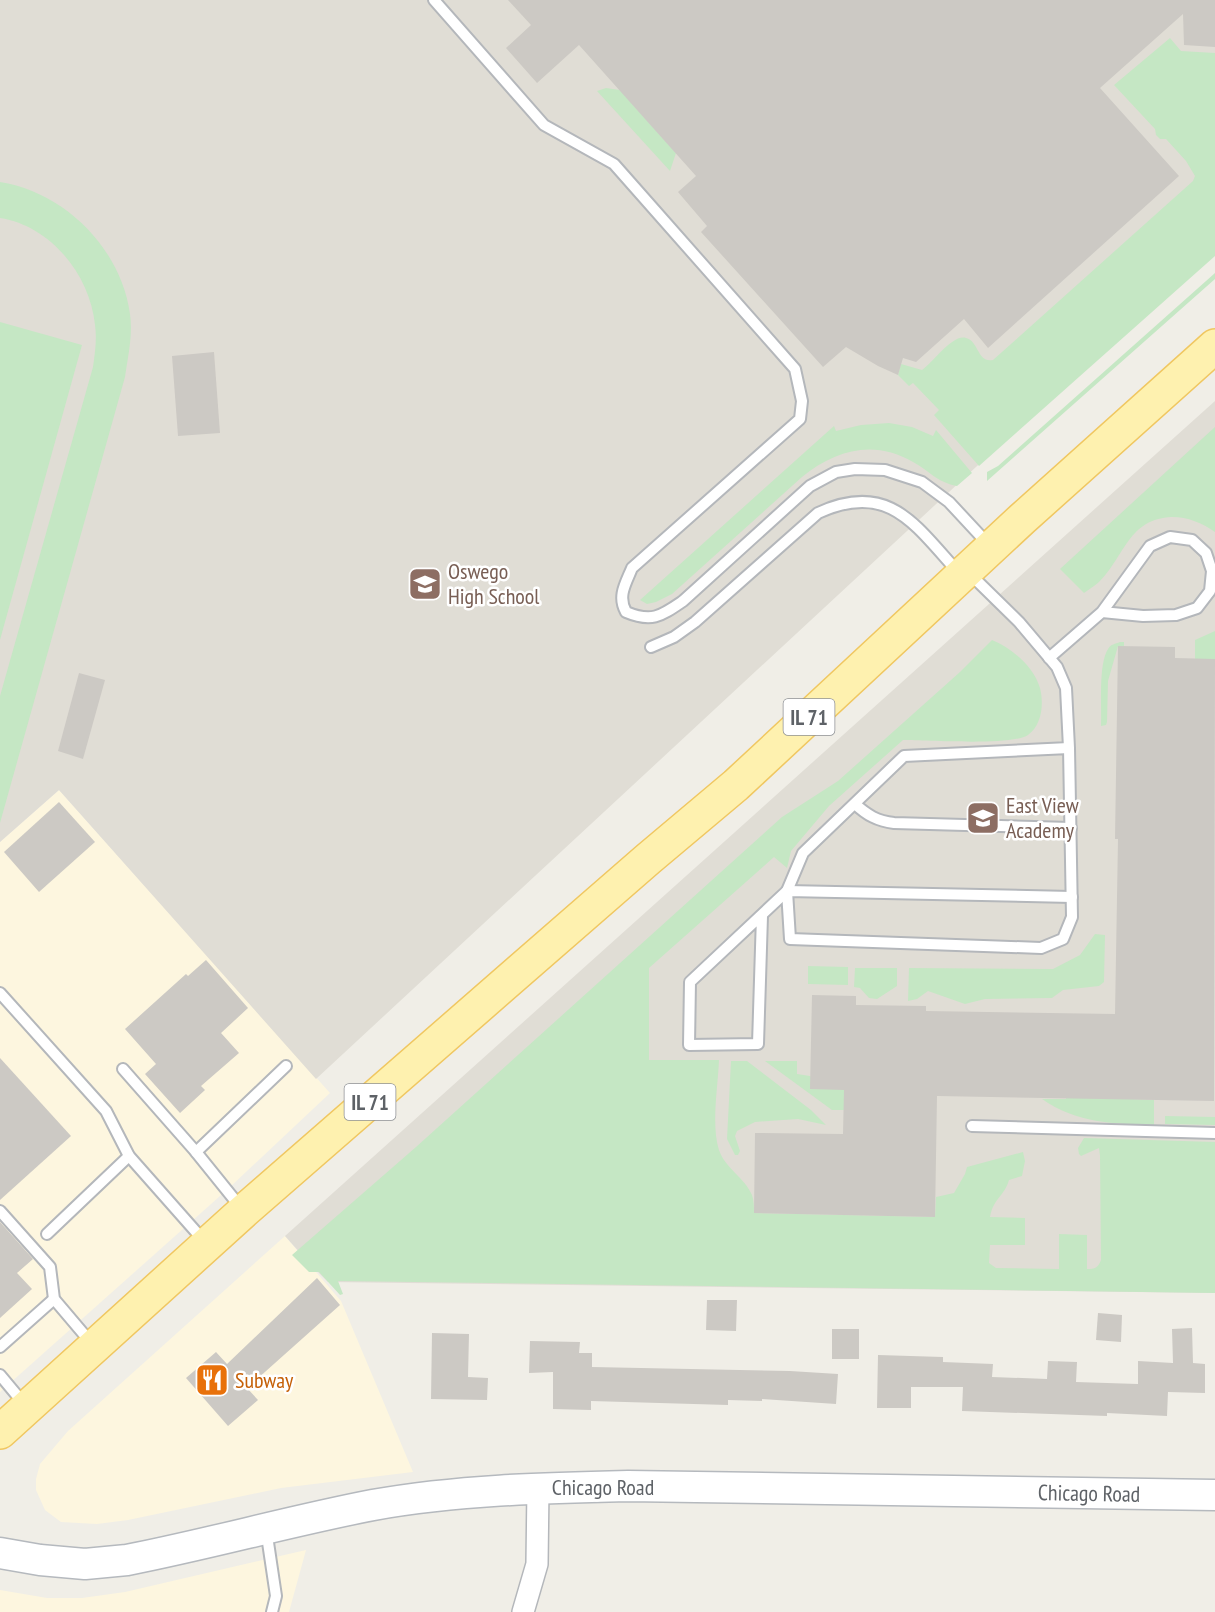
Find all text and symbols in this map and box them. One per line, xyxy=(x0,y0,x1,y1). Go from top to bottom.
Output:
place label: Oswego High School xyxy=(448,557,540,610)
school or university icon: Oswego High School xyxy=(407,566,443,602)
road number: IL 71 xyxy=(784,699,834,735)
place label: East View Academy xyxy=(1006,791,1079,844)
school or university icon: East View Academy xyxy=(965,800,1001,836)
road number: IL 71 xyxy=(344,1084,395,1120)
restaurant icon: Subway xyxy=(194,1362,230,1398)
place label: Subway xyxy=(235,1366,294,1394)
street label: Chicago Road xyxy=(552,1473,654,1501)
street label: Chicago Road xyxy=(1038,1478,1140,1508)

